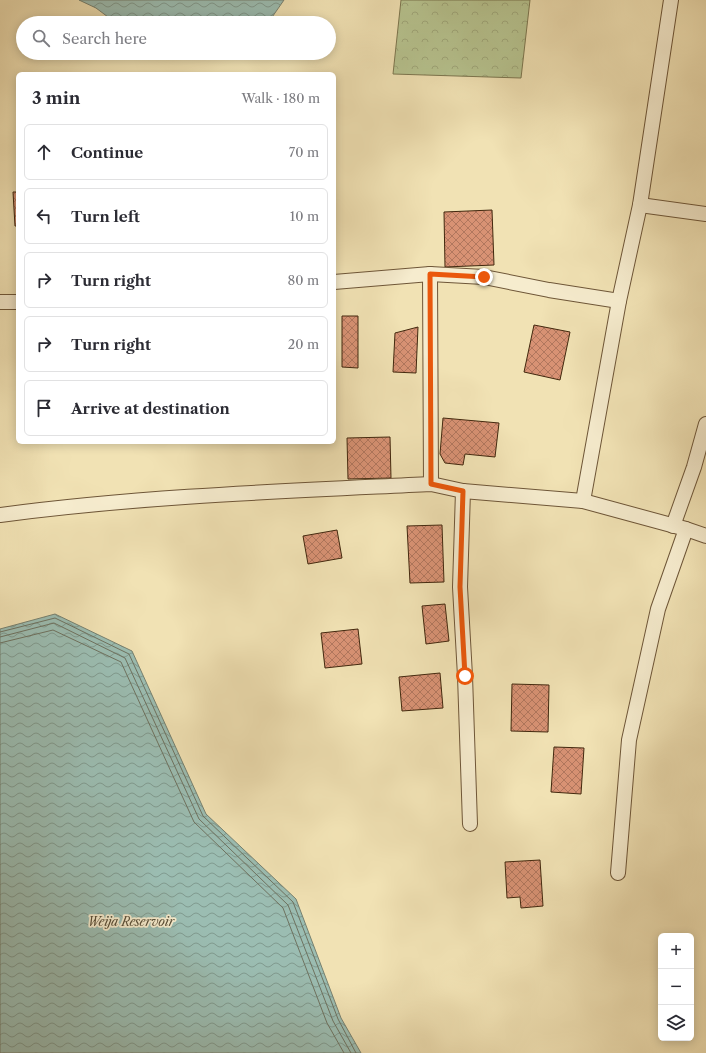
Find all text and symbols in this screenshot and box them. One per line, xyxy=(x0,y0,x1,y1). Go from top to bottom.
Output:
search box xyxy=(16,16,336,60)
icon: search xyxy=(30,27,52,49)
text: Search here xyxy=(62,29,147,48)
text: 3 min xyxy=(32,88,81,108)
text: Walk · 180 m xyxy=(241,90,320,106)
icon: ahead xyxy=(33,141,55,163)
text: Continue xyxy=(71,143,143,162)
text: 70 m xyxy=(289,144,319,160)
icon: left xyxy=(33,205,55,227)
text: Turn left xyxy=(71,207,140,226)
text: 10 m xyxy=(290,208,319,224)
route end xyxy=(475,268,493,286)
icon: right xyxy=(33,269,55,291)
text: Turn right xyxy=(71,271,151,290)
text: 80 m xyxy=(287,272,319,288)
icon: right xyxy=(33,333,55,355)
text: Turn right xyxy=(71,335,151,354)
text: 20 m xyxy=(288,336,319,352)
icon: arrive xyxy=(33,397,55,419)
text: Arrive at destination xyxy=(71,399,230,418)
route start xyxy=(456,667,474,685)
water label: Weija Reservoir xyxy=(88,914,176,929)
map controls xyxy=(658,933,694,1041)
button: + xyxy=(658,933,694,969)
button: − xyxy=(658,969,694,1005)
button: layers xyxy=(658,1005,694,1041)

